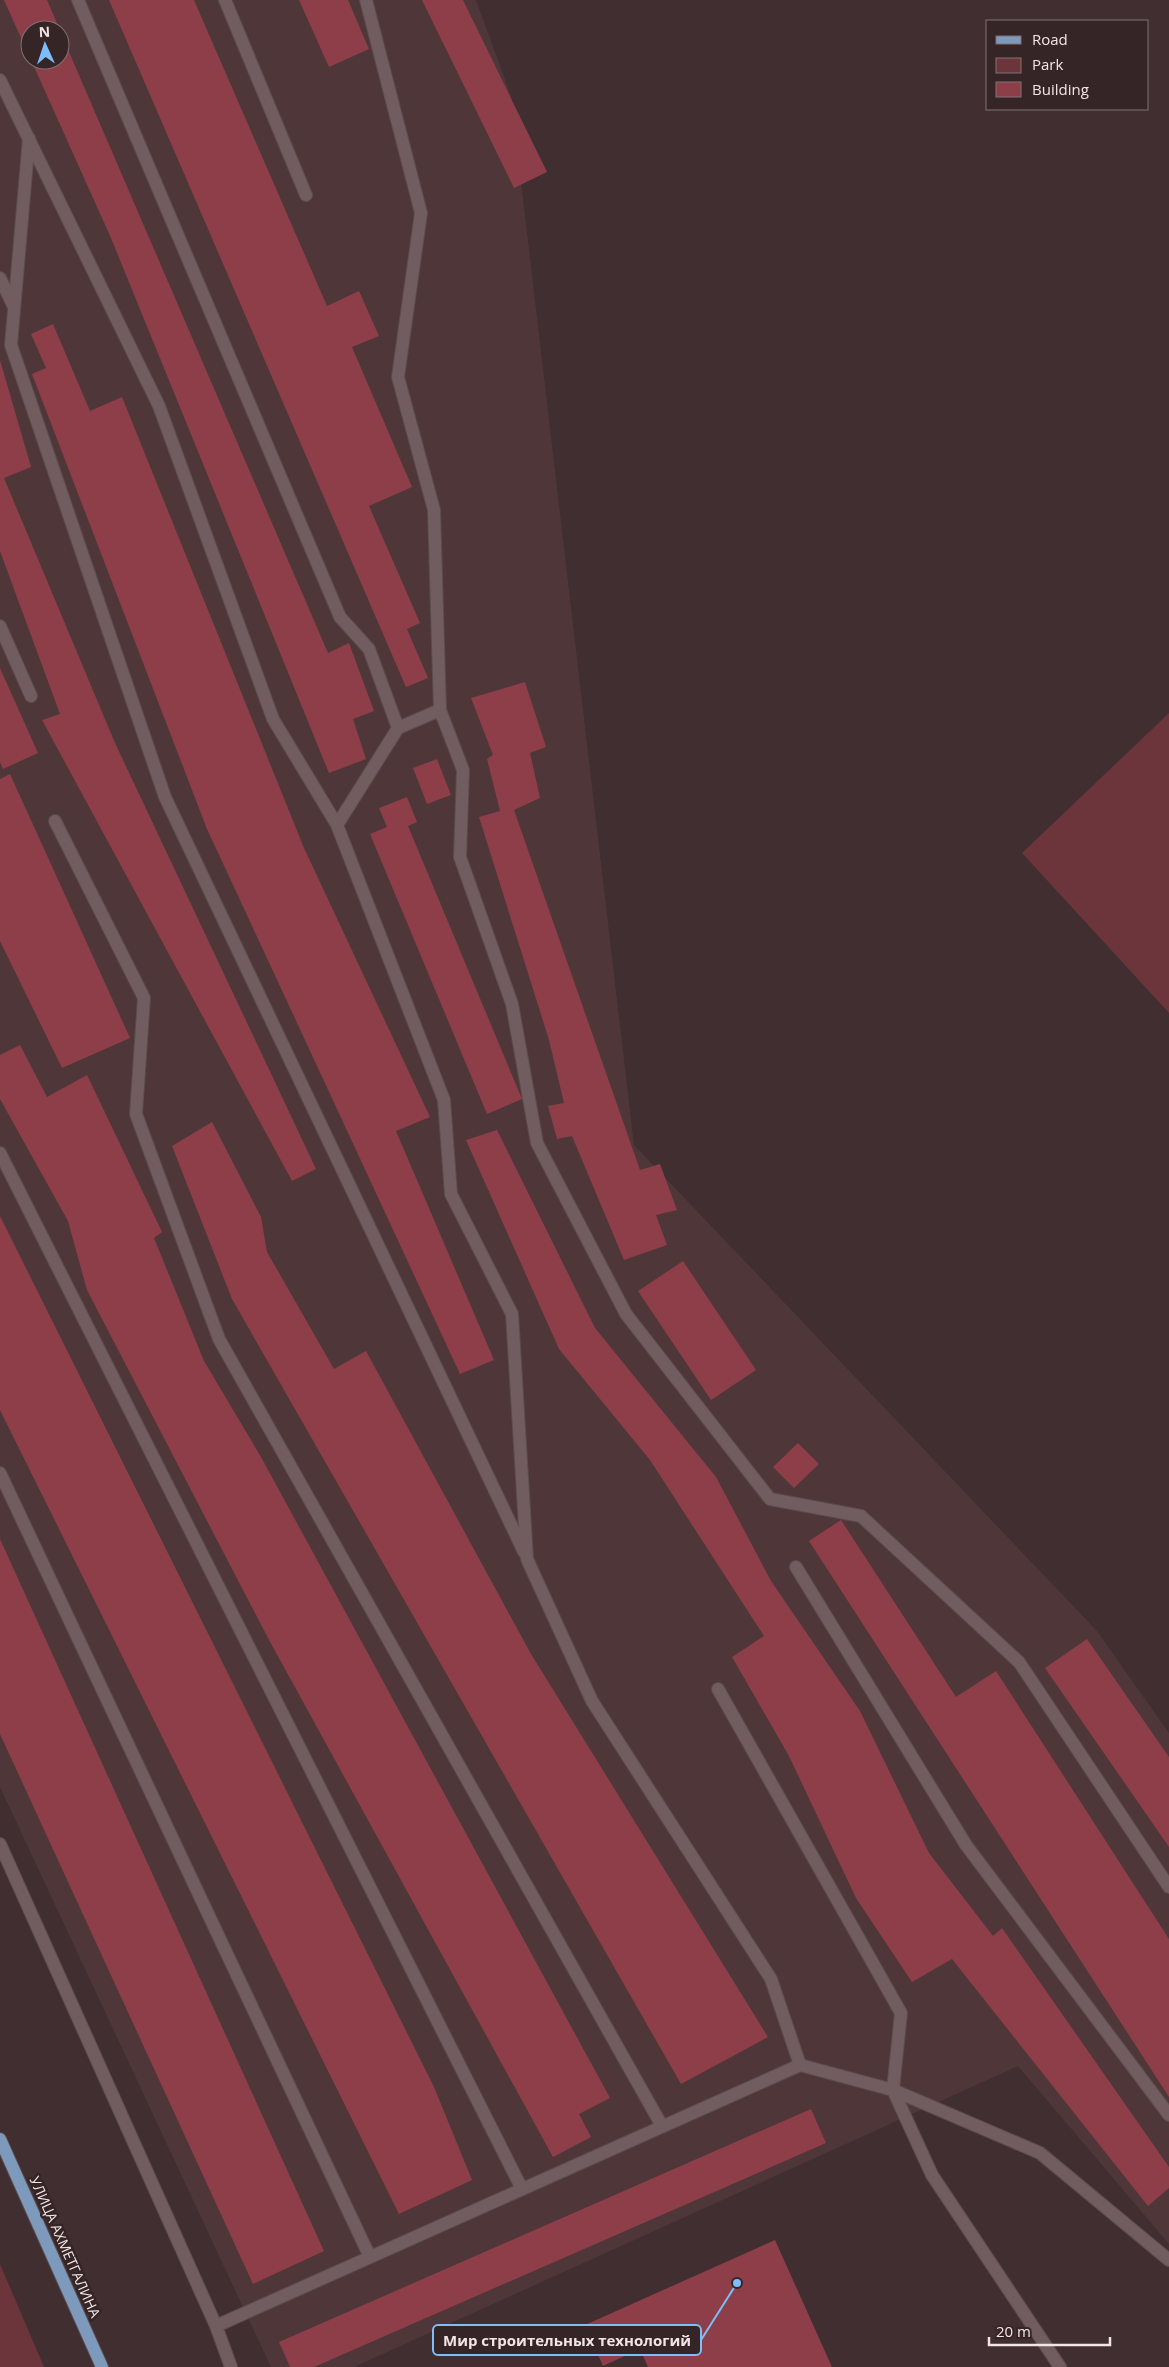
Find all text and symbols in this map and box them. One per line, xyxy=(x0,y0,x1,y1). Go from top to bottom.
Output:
north arrow xyxy=(20,20,70,70)
legend xyxy=(986,20,1149,110)
text: N xyxy=(38,22,50,41)
text: Road xyxy=(1032,29,1068,49)
text: Park xyxy=(1032,54,1063,74)
text: Building xyxy=(1032,79,1089,99)
street label: УЛИЦА АХМЕТГАЛИНА xyxy=(26,2173,105,2321)
scale bar xyxy=(989,2314,1110,2346)
text: 20 m xyxy=(996,2321,1031,2341)
callout: Мир строительных технологий xyxy=(433,2325,701,2355)
text: Мир строительных технологий xyxy=(443,2330,691,2350)

